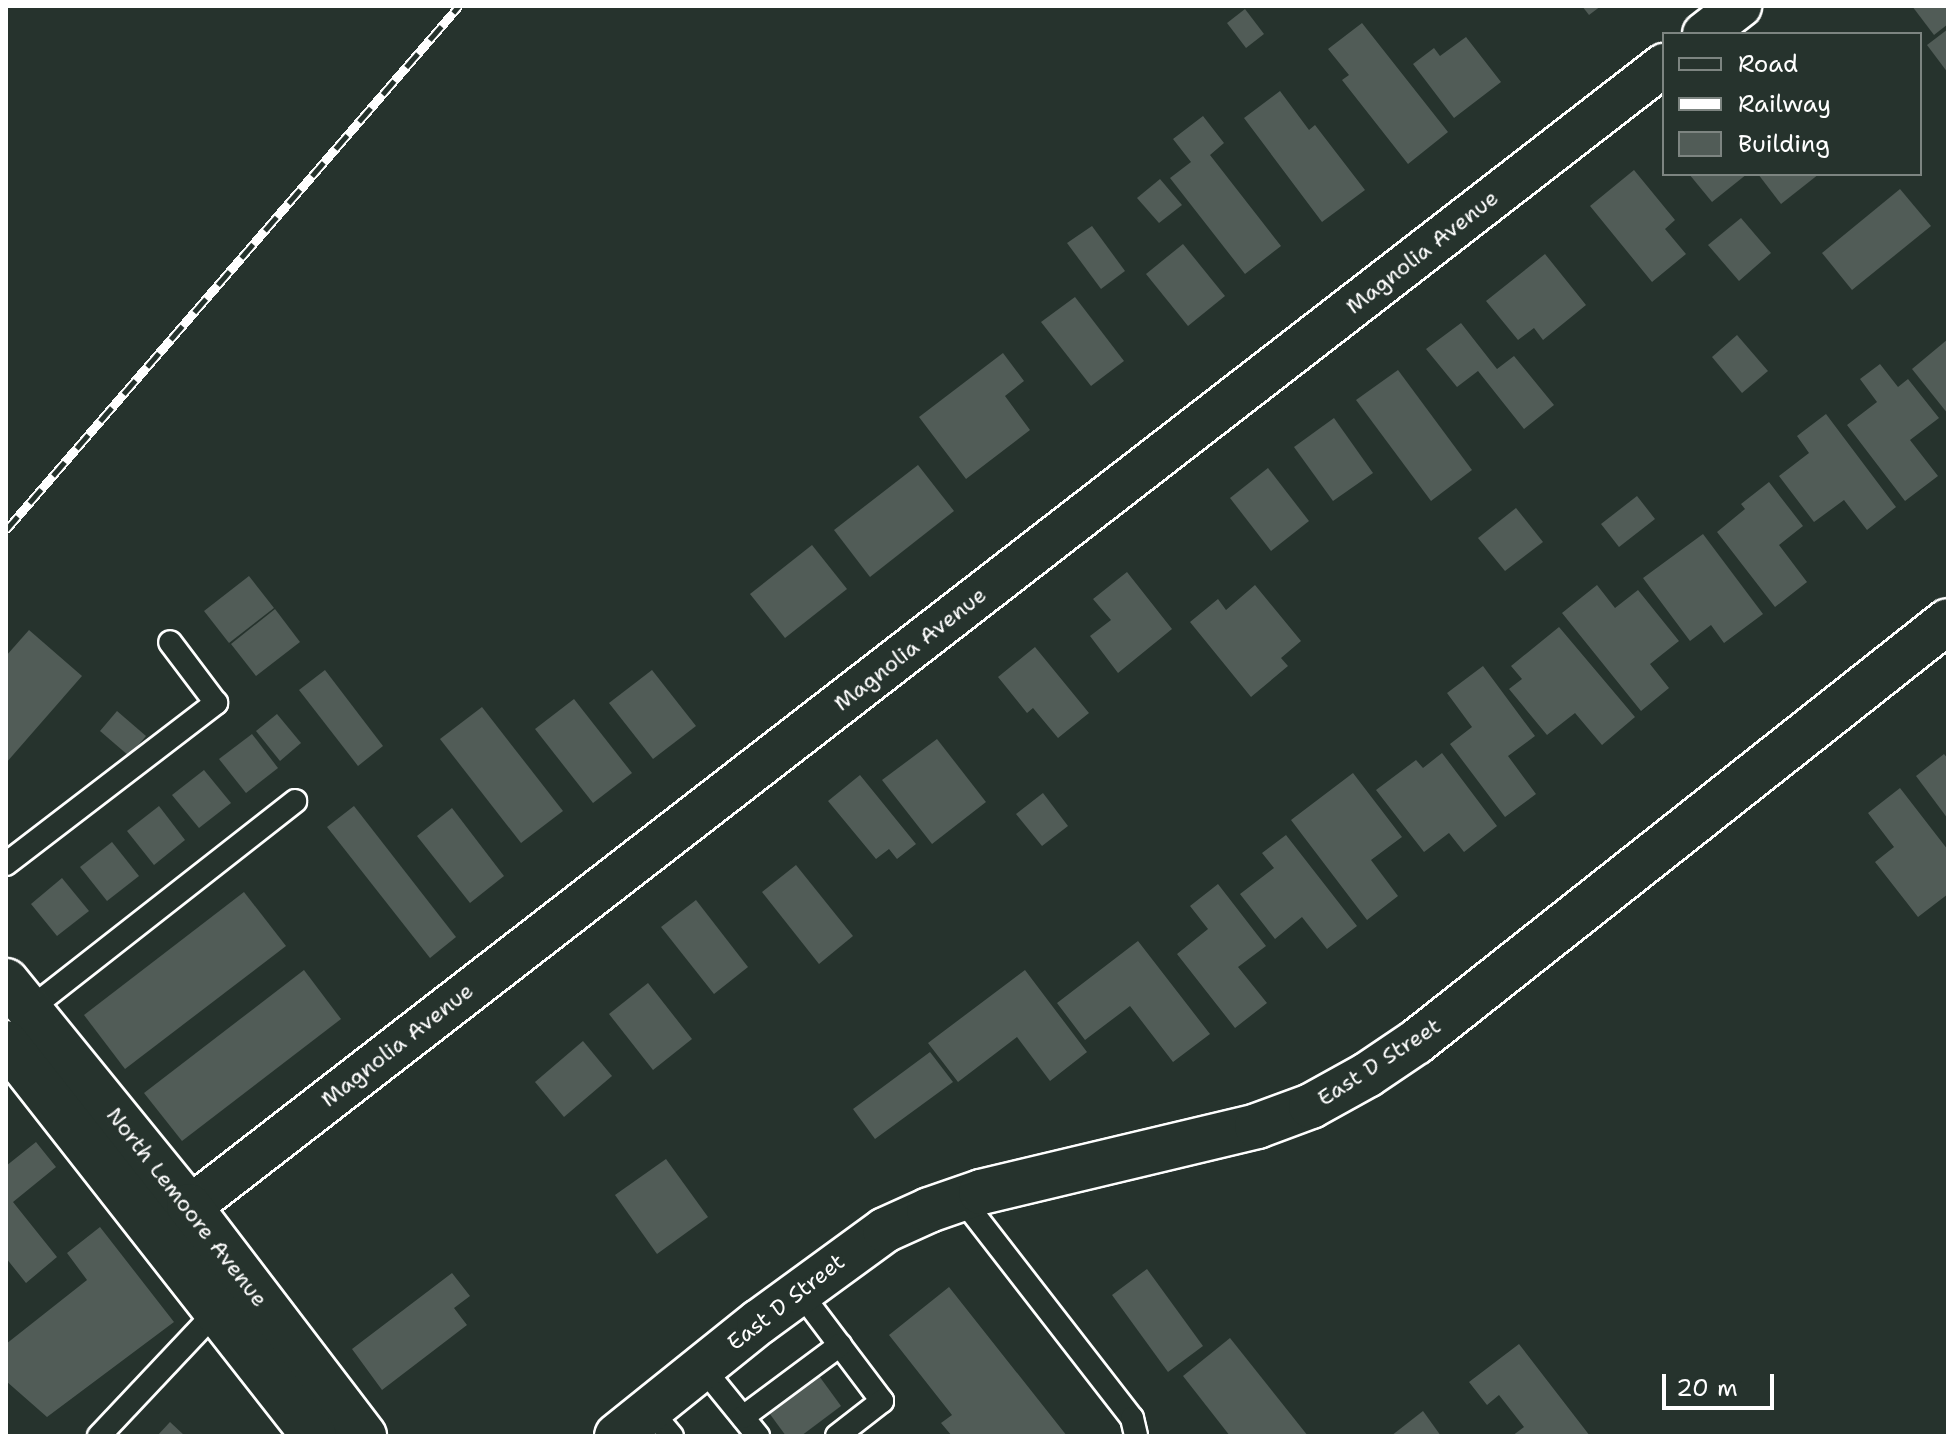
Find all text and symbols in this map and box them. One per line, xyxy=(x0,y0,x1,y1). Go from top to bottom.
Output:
legend xyxy=(1662,32,1922,176)
text: Road xyxy=(1738,48,1798,80)
text: Railway xyxy=(1738,88,1831,120)
text: Building xyxy=(1738,128,1830,160)
street label: Magnolia Avenue xyxy=(1341,184,1503,320)
street label: Magnolia Avenue xyxy=(829,581,991,717)
street label: Magnolia Avenue xyxy=(316,977,478,1113)
street label: East D Street xyxy=(1313,1012,1445,1112)
street label: North Lemoore Avenue xyxy=(101,1102,273,1312)
street label: East D Street xyxy=(722,1248,850,1356)
scale bar xyxy=(1666,1358,1778,1408)
text: 20 m xyxy=(1676,1372,1738,1404)

